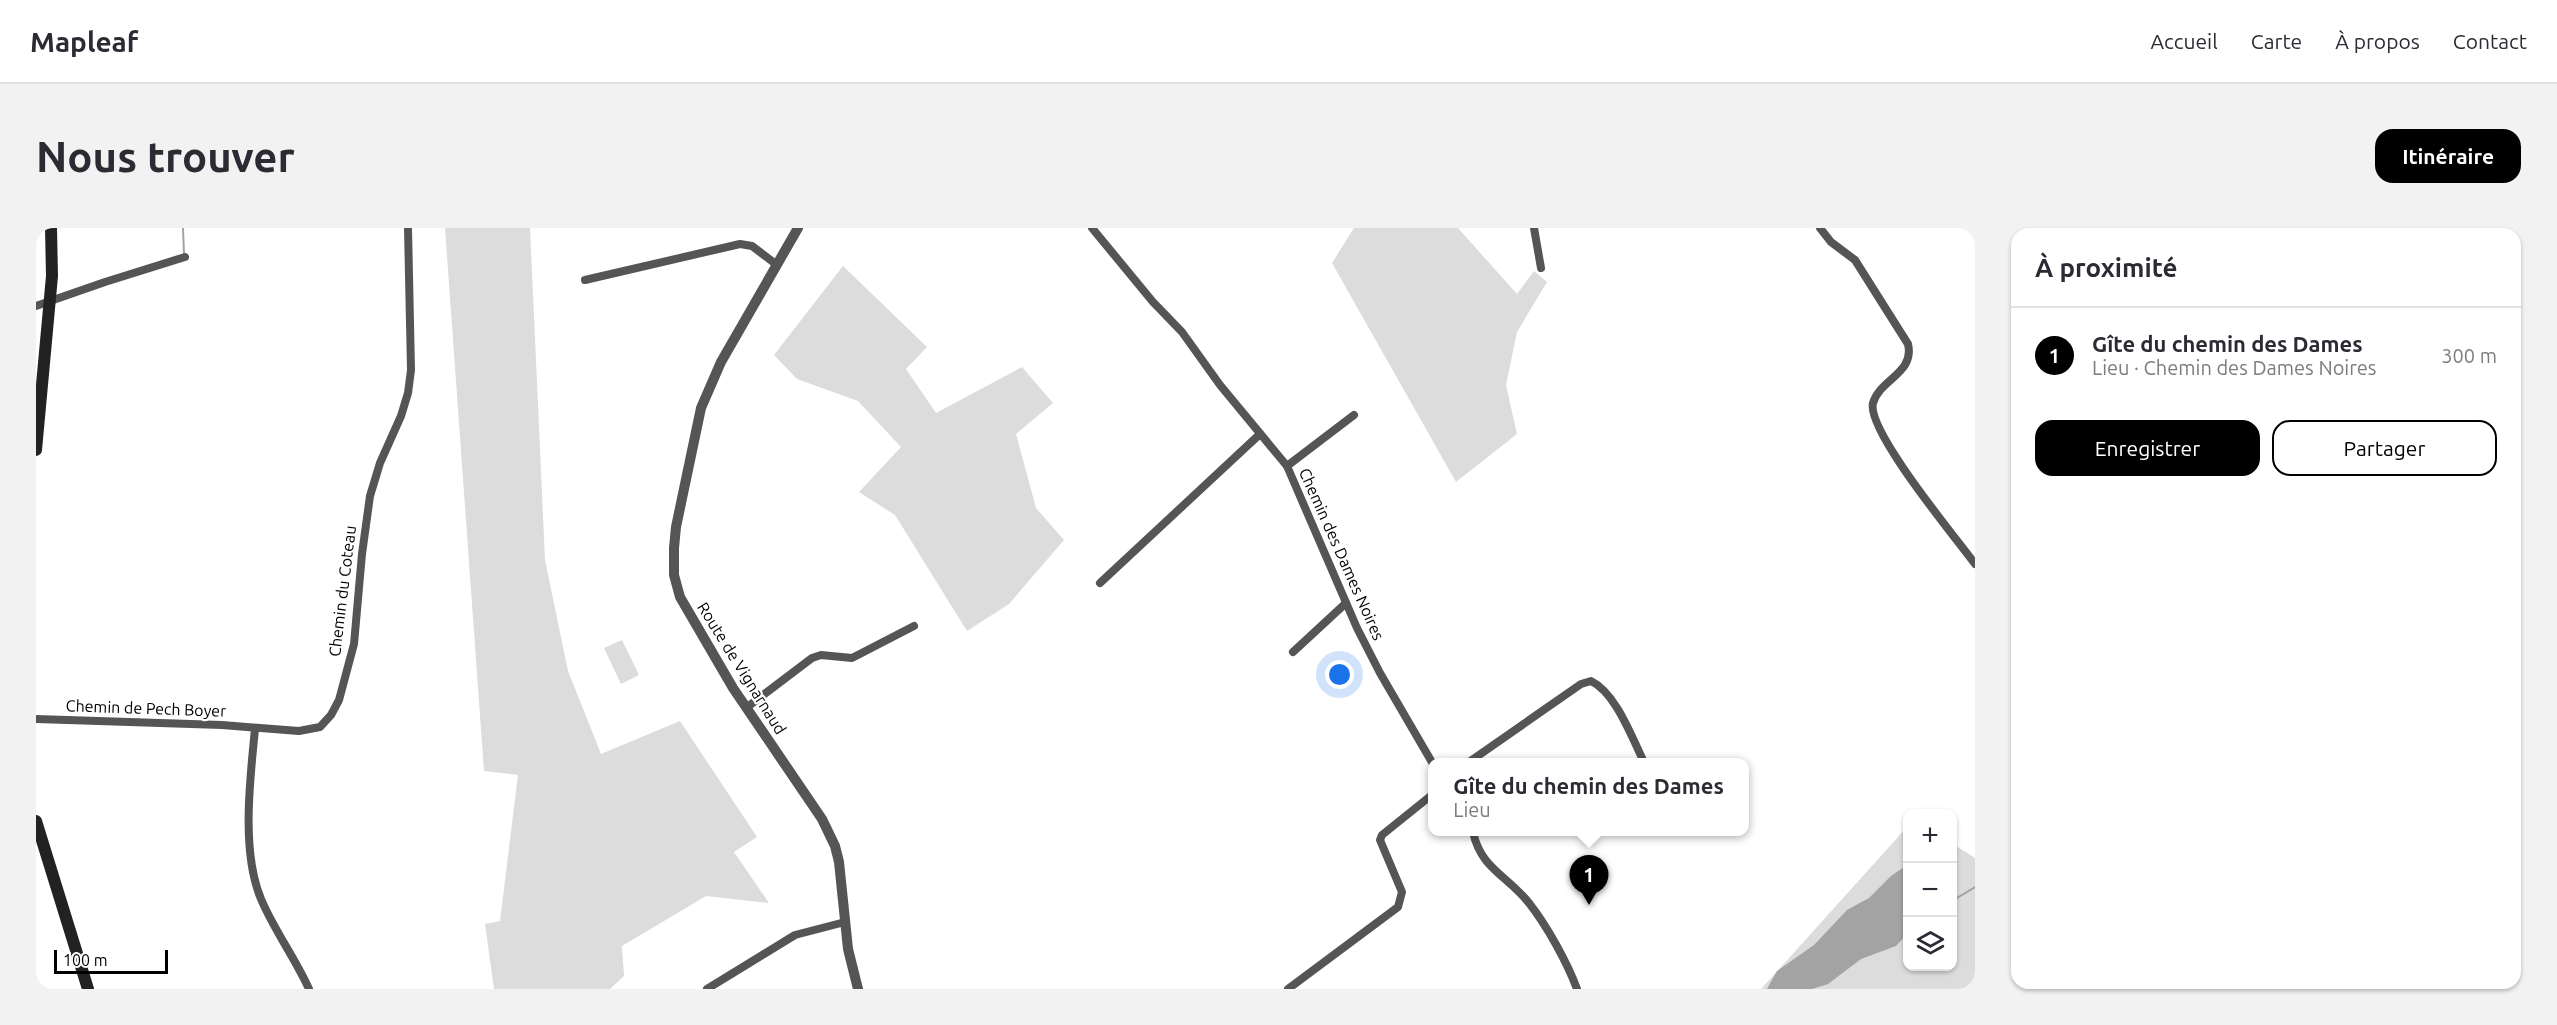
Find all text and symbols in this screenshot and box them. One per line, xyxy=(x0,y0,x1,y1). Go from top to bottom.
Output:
text: Mapleaf xyxy=(30,26,138,57)
text: Accueil xyxy=(2150,29,2218,53)
text: Carte xyxy=(2251,29,2302,53)
text: À propos xyxy=(2335,29,2420,53)
text: Contact xyxy=(2453,29,2527,53)
button: Itinéraire xyxy=(2375,129,2521,183)
text: Nous trouver xyxy=(36,133,295,180)
text: À proximité xyxy=(2035,253,2177,282)
text: Gîte du chemin des Dames xyxy=(2092,331,2363,356)
text: 1 xyxy=(2049,344,2060,367)
text: 300 m xyxy=(2441,344,2497,367)
text: Lieu · Chemin des Dames Noires xyxy=(2092,356,2377,379)
button: Enregistrer xyxy=(2035,420,2260,476)
button: Partager xyxy=(2272,420,2497,476)
street label: Chemin des Dames Noires xyxy=(1296,465,1388,643)
street label: Chemin du Coteau xyxy=(325,524,359,658)
street label: Route de Vignarnaud xyxy=(694,599,790,737)
your location xyxy=(1325,660,1354,689)
street label: Chemin de Pech Boyer xyxy=(65,696,227,720)
popup xyxy=(1428,758,1749,836)
text: Gîte du chemin des Dames xyxy=(1453,773,1724,798)
text: Lieu xyxy=(1453,798,1491,821)
map controls xyxy=(1903,809,1957,971)
button: + xyxy=(1903,809,1957,863)
pin: 1 xyxy=(1570,856,1608,905)
button: − xyxy=(1903,863,1957,917)
button: layers xyxy=(1903,917,1957,971)
scale bar xyxy=(54,947,168,974)
text: 100 m xyxy=(63,951,108,969)

